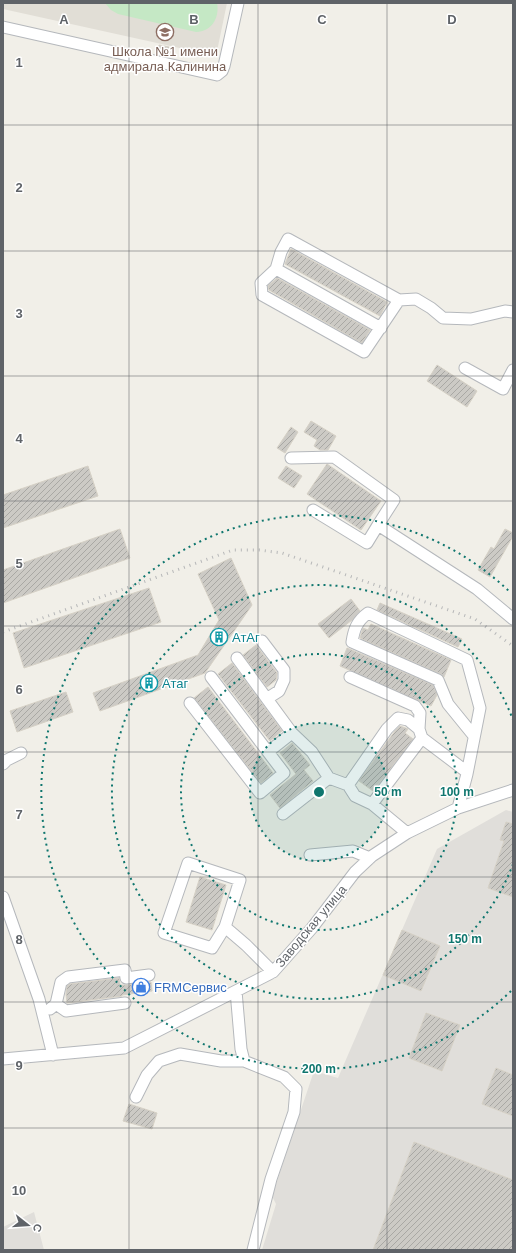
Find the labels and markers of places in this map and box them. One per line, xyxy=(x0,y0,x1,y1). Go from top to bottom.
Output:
school or university icon: Школа №1 имени адмирала Калинина xyxy=(155,22,175,42)
place label: Школа №1 имени адмирала Калинина xyxy=(104,44,227,74)
building icon: АтАг xyxy=(209,627,229,647)
place label: АтАг xyxy=(232,630,260,645)
building icon: Атаг xyxy=(139,673,159,693)
place label: Атаг xyxy=(162,676,188,691)
centre of rings xyxy=(312,785,326,799)
shop icon: FRMСервис xyxy=(131,977,151,997)
place label: FRMСервис xyxy=(154,980,227,995)

